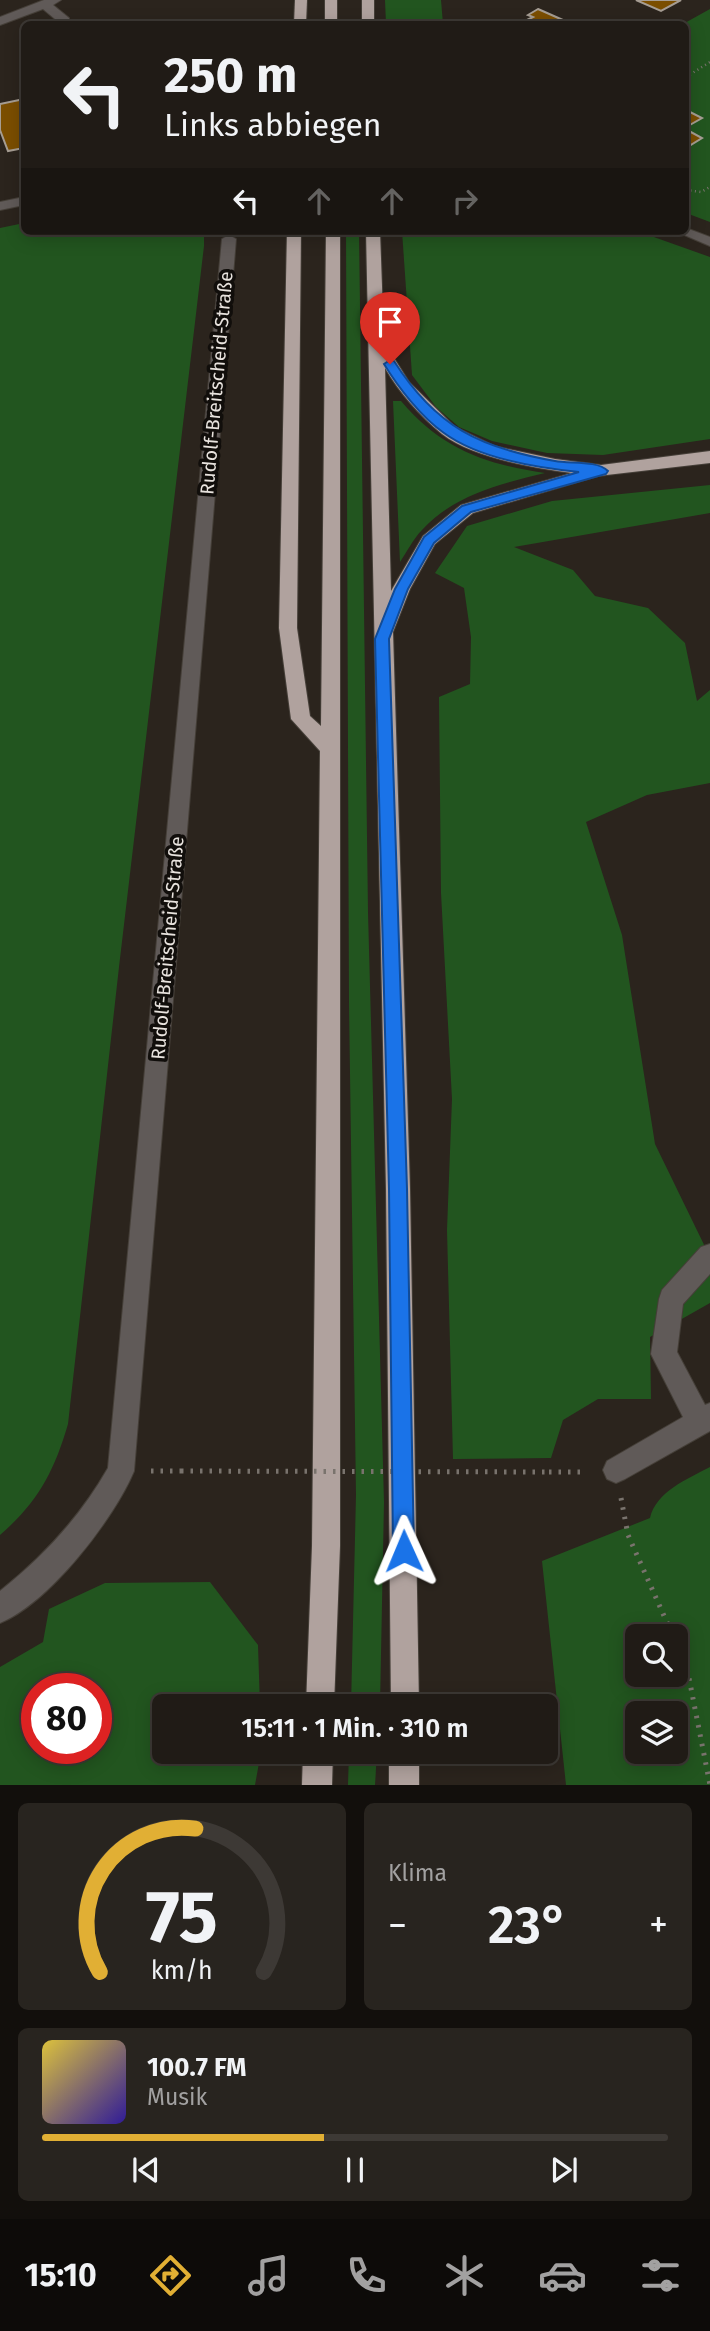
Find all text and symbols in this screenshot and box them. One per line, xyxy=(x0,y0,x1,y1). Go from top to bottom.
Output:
text: 250 m xyxy=(164,46,297,105)
icon: left xyxy=(49,49,140,140)
text: Links abbiegen xyxy=(164,106,382,144)
icon: left xyxy=(227,182,265,220)
icon: ahead xyxy=(300,182,338,220)
icon: ahead xyxy=(373,182,411,220)
icon: right xyxy=(446,182,484,220)
street label: Rudolf-Breitscheid-Straße xyxy=(195,270,238,496)
pin xyxy=(360,292,420,364)
icon: arrive xyxy=(371,303,409,341)
street label: Rudolf-Breitscheid-Straße xyxy=(146,835,189,1061)
position arrow xyxy=(367,1514,441,1588)
map controls xyxy=(625,1624,688,1764)
button: search xyxy=(625,1624,688,1687)
speed limit sign: 80 xyxy=(21,1673,112,1764)
button: layers xyxy=(625,1701,688,1764)
text: 15:11 · 1 Min. · 310 m xyxy=(241,1713,469,1744)
text: Klima xyxy=(388,1859,447,1887)
text: 75 xyxy=(146,1875,218,1962)
text: 23° xyxy=(488,1894,568,1957)
text: − xyxy=(388,1902,407,1948)
text: + xyxy=(649,1902,668,1948)
text: km/h xyxy=(151,1956,213,1986)
text: 100.7 FM xyxy=(147,2052,246,2083)
text: Musik xyxy=(147,2083,207,2111)
icon: previous xyxy=(127,2151,165,2189)
icon: pause xyxy=(336,2151,374,2189)
icon: next xyxy=(545,2151,583,2189)
icon: directions xyxy=(146,2251,195,2300)
icon: music xyxy=(244,2251,293,2300)
icon: phone xyxy=(342,2251,391,2300)
icon: climate xyxy=(440,2251,489,2300)
icon: car xyxy=(538,2251,587,2300)
icon: filters xyxy=(636,2251,685,2300)
text: 15:10 xyxy=(25,2256,97,2294)

